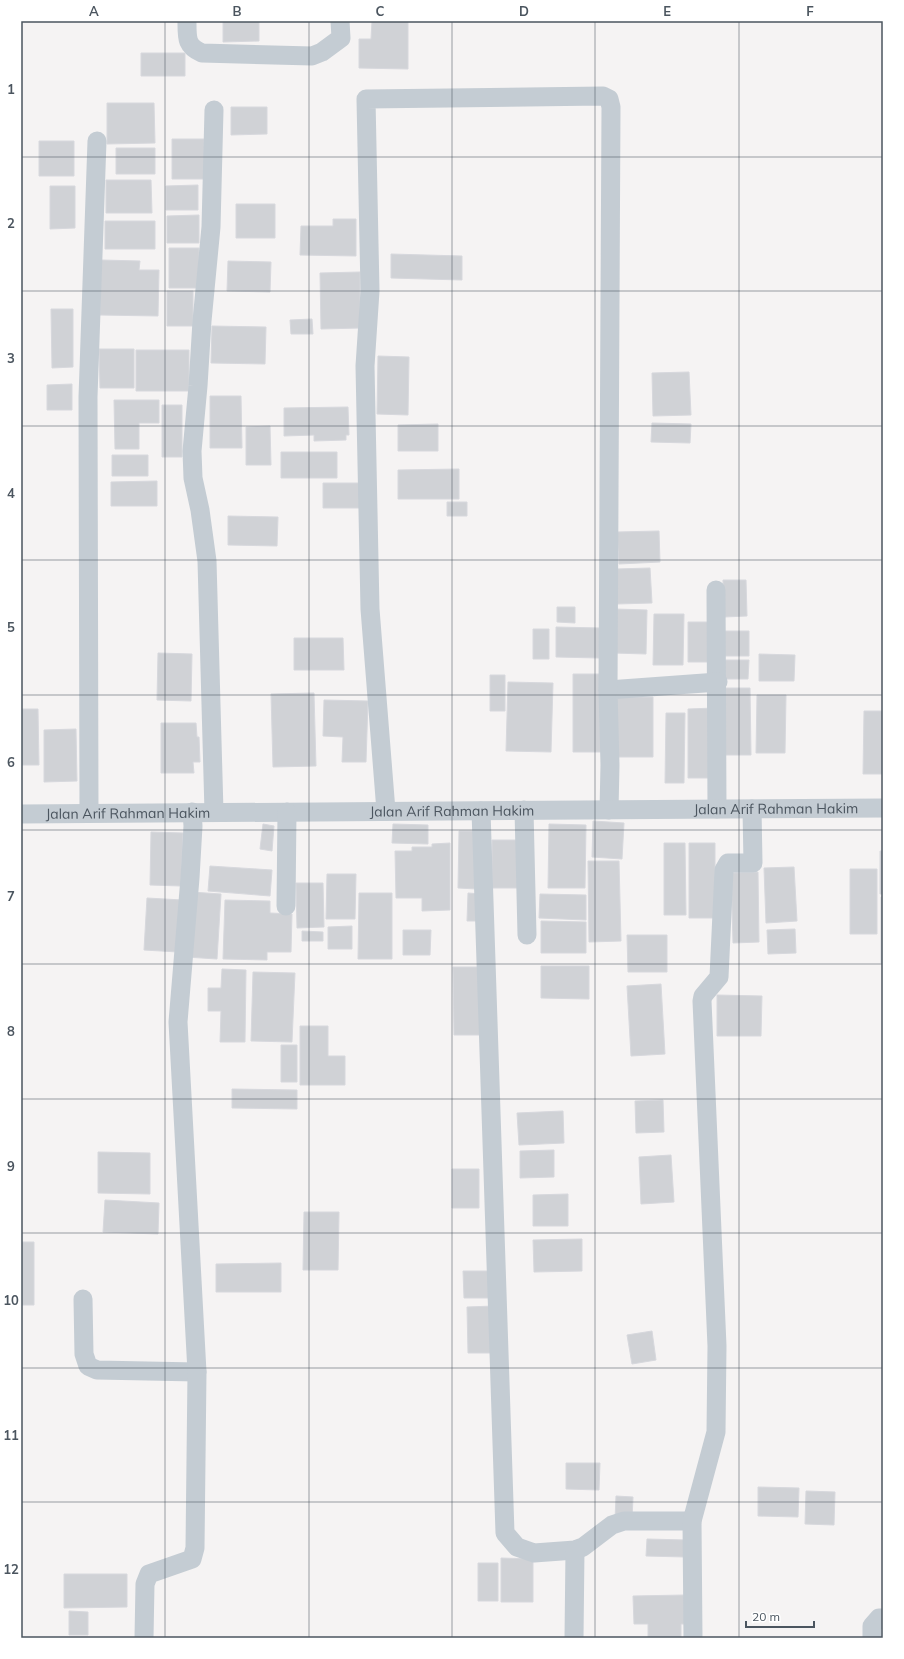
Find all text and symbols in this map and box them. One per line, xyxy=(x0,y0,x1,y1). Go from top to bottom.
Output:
text: A xyxy=(89,3,99,19)
text: B xyxy=(233,3,242,19)
text: C xyxy=(376,3,385,19)
text: D xyxy=(519,3,529,19)
text: E xyxy=(663,3,671,19)
text: F xyxy=(806,3,814,19)
text: 1 xyxy=(7,81,15,97)
text: 2 xyxy=(7,215,15,231)
text: 3 xyxy=(7,350,15,366)
text: 4 xyxy=(7,485,15,501)
text: 5 xyxy=(7,619,15,635)
text: 6 xyxy=(7,754,15,770)
street label: Jalan Arif Rahman Hakim xyxy=(694,799,858,818)
street label: Jalan Arif Rahman Hakim xyxy=(370,801,534,821)
street label: Jalan Arif Rahman Hakim xyxy=(46,804,210,823)
text: 7 xyxy=(7,888,15,904)
text: 8 xyxy=(7,1023,15,1039)
text: 9 xyxy=(7,1158,15,1174)
text: 10 xyxy=(3,1292,19,1308)
text: 11 xyxy=(3,1427,19,1443)
text: 12 xyxy=(3,1561,19,1577)
scale bar xyxy=(746,1603,814,1629)
text: 20 m xyxy=(752,1609,780,1624)

